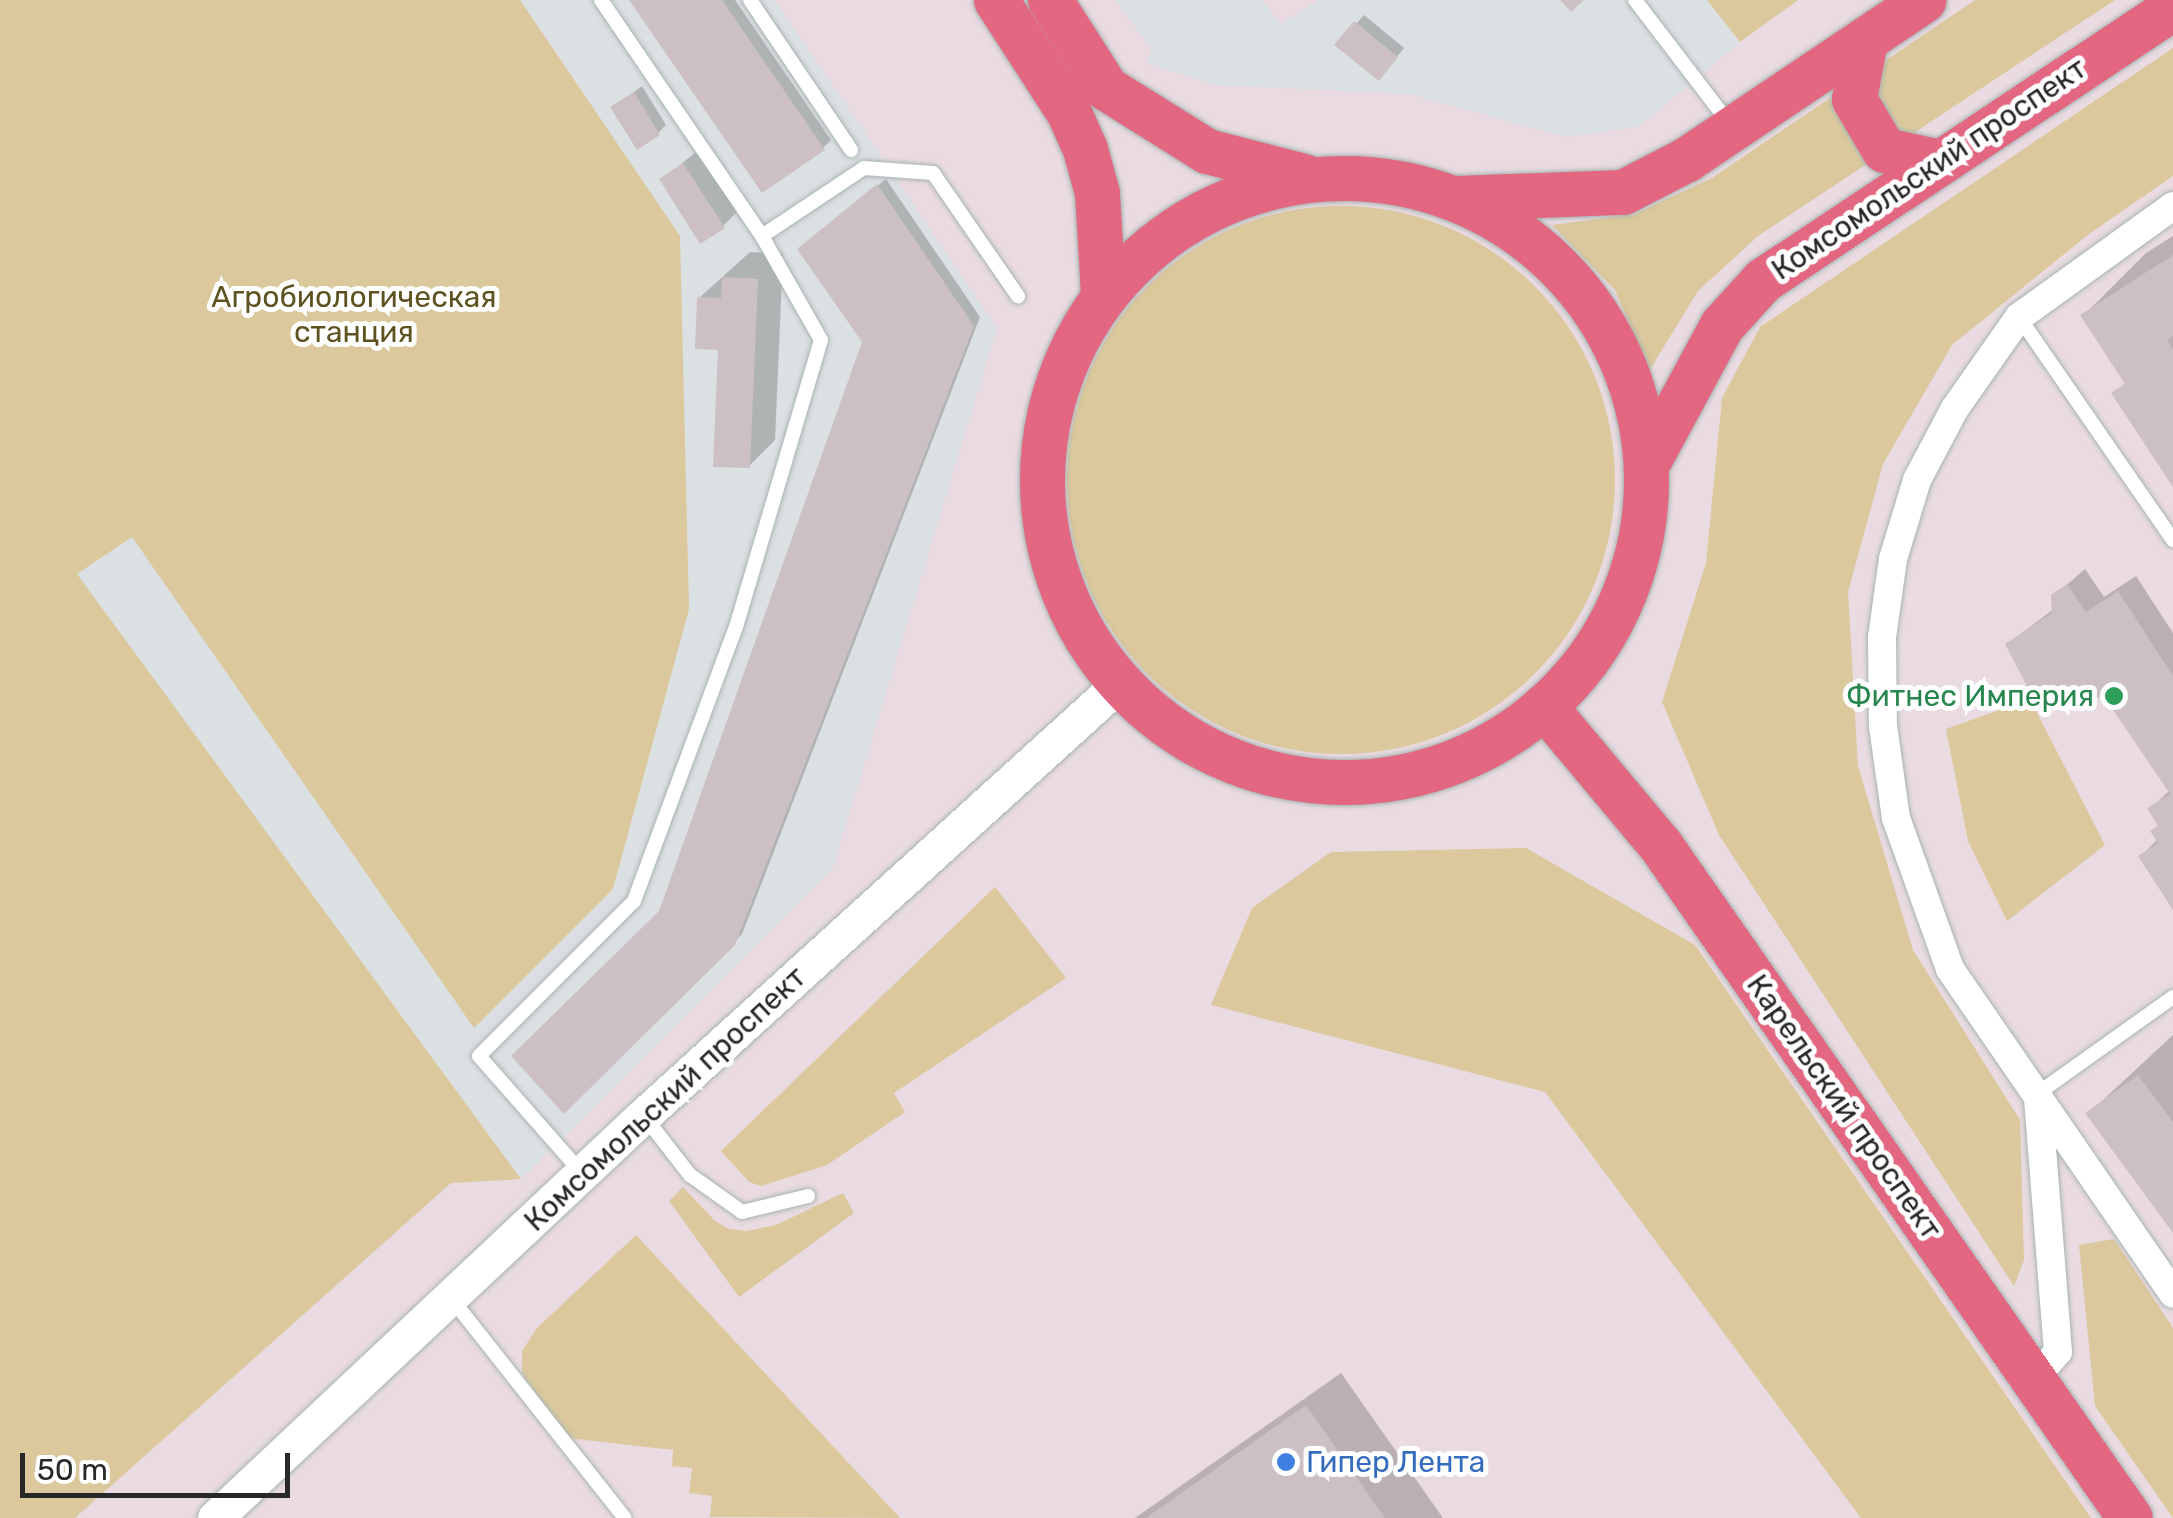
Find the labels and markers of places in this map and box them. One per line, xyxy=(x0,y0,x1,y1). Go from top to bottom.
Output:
place label: Фитнес Империя xyxy=(1846,678,2094,714)
marker: Фитнес Империя xyxy=(2103,685,2125,707)
place label: Гипер Лента xyxy=(1306,1444,1485,1480)
marker: Гипер Лента xyxy=(1275,1451,1297,1473)

